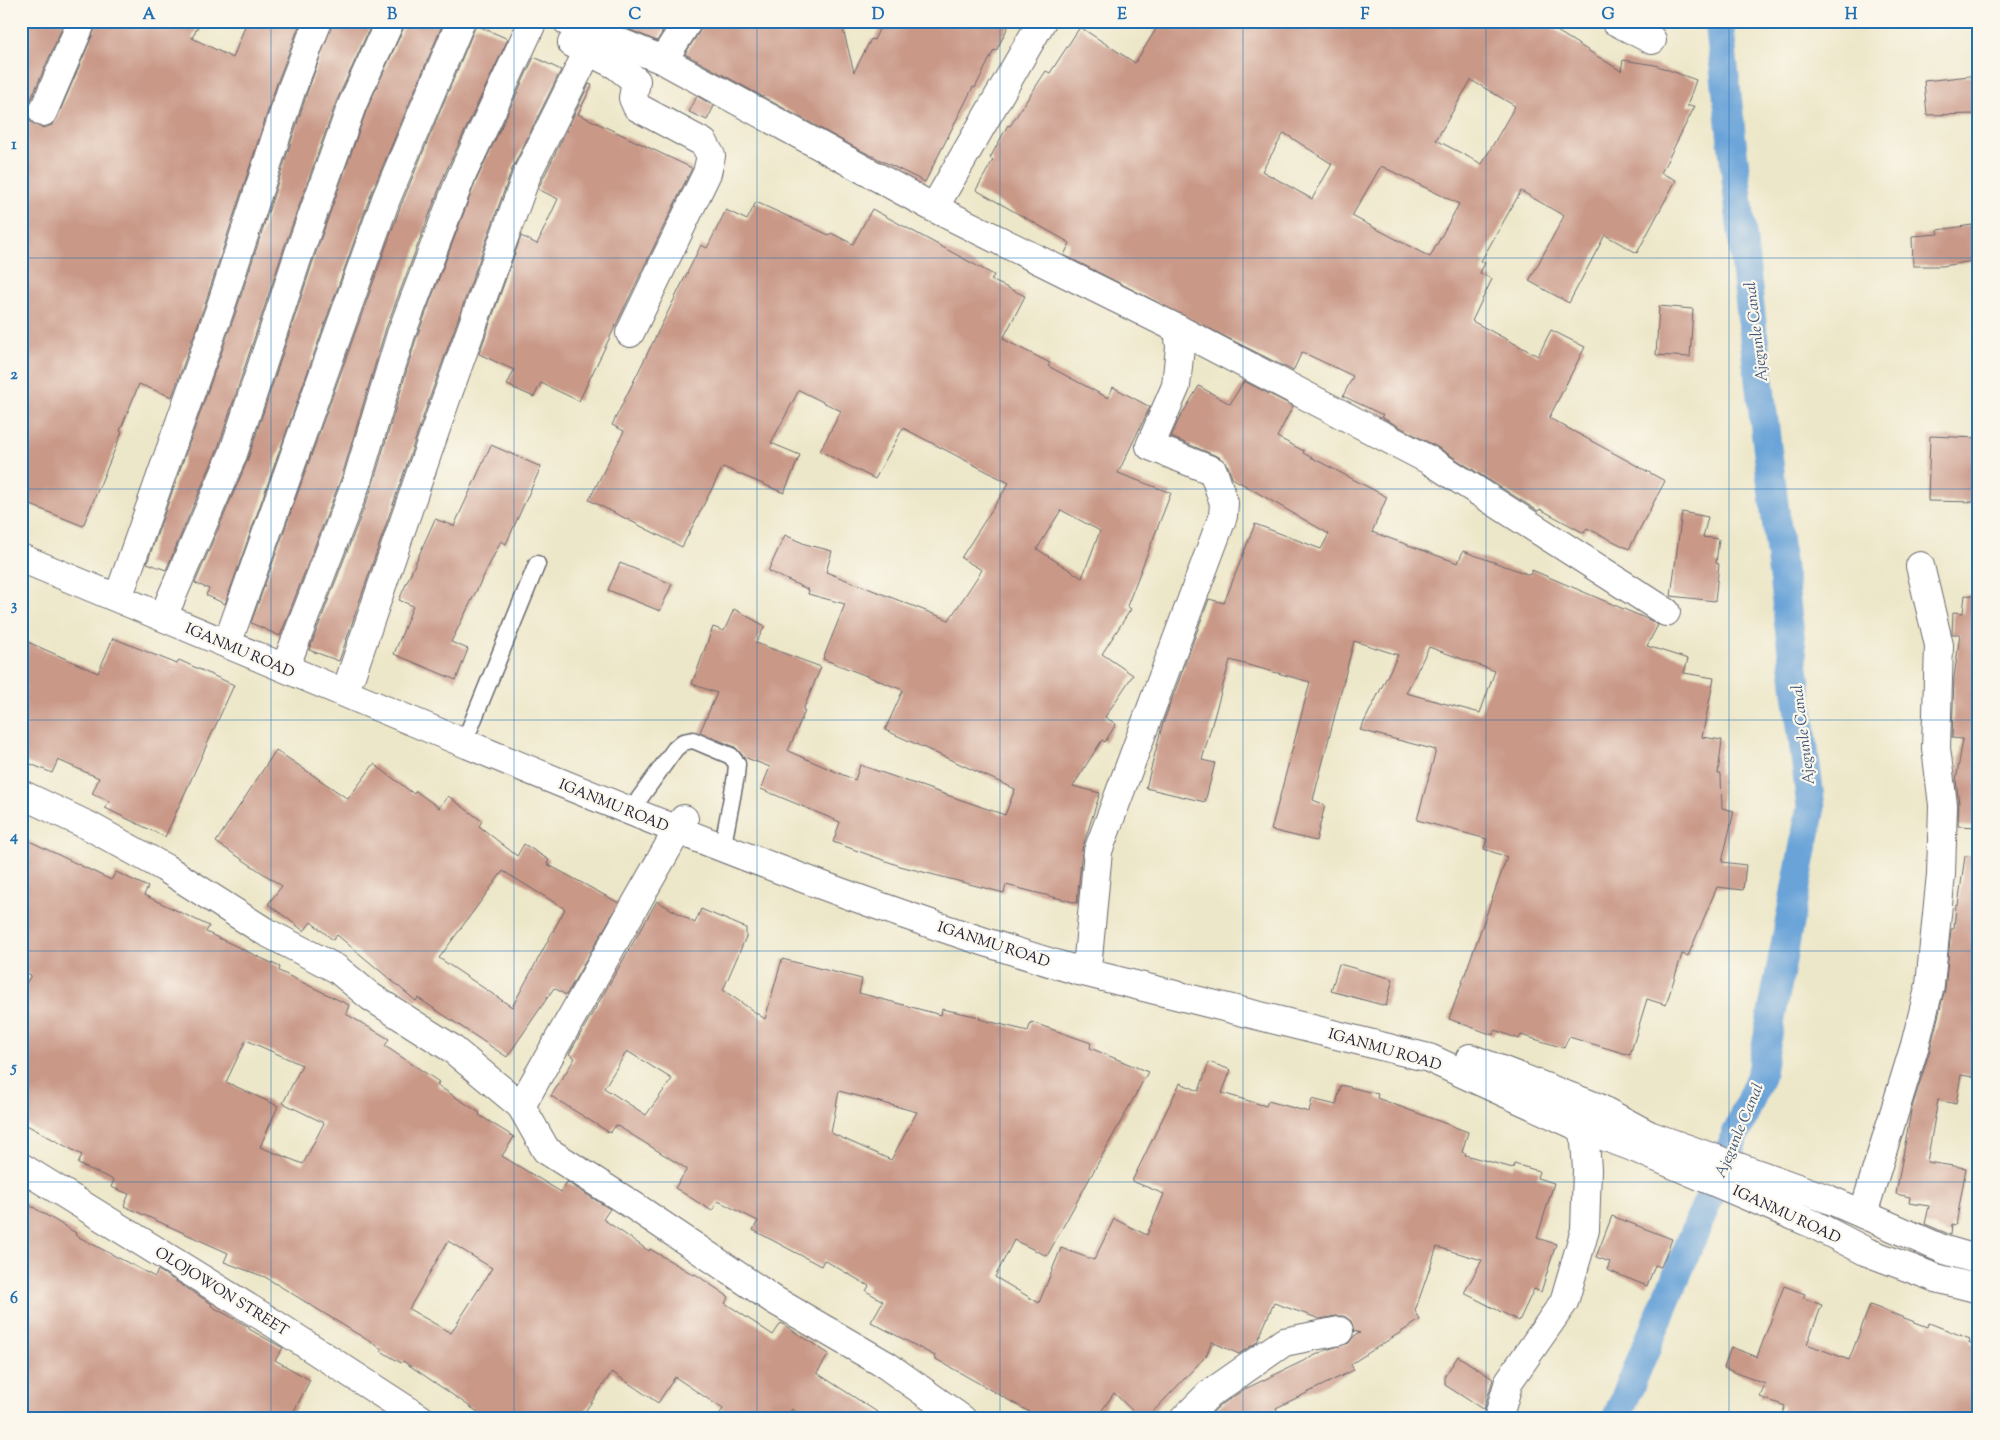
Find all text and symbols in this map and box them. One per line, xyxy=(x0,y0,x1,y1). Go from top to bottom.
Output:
text: A xyxy=(143,4,156,27)
text: B xyxy=(387,4,397,27)
text: C xyxy=(629,4,642,27)
text: D xyxy=(872,4,885,27)
text: E xyxy=(1117,4,1127,27)
text: F xyxy=(1361,4,1370,27)
text: G xyxy=(1601,4,1615,27)
text: H xyxy=(1845,4,1858,27)
text: 1 xyxy=(11,134,17,157)
water label: Ajegunle Canal xyxy=(1740,280,1775,383)
text: 2 xyxy=(10,364,18,387)
text: 3 xyxy=(11,595,18,618)
street label: IGANMU ROAD xyxy=(181,619,297,684)
water label: Ajegunle Canal xyxy=(1787,683,1822,786)
street label: IGANMU ROAD xyxy=(555,775,672,838)
text: 4 xyxy=(9,826,18,849)
street label: IGANMU ROAD xyxy=(935,917,1053,974)
street label: IGANMU ROAD xyxy=(1325,1024,1444,1077)
text: 5 xyxy=(9,1057,17,1080)
water label: Ajegunle Canal xyxy=(1710,1080,1771,1182)
street label: IGANMU ROAD xyxy=(1729,1181,1844,1250)
street label: OLOJOWON STREET xyxy=(150,1243,292,1342)
text: 6 xyxy=(10,1288,18,1311)

